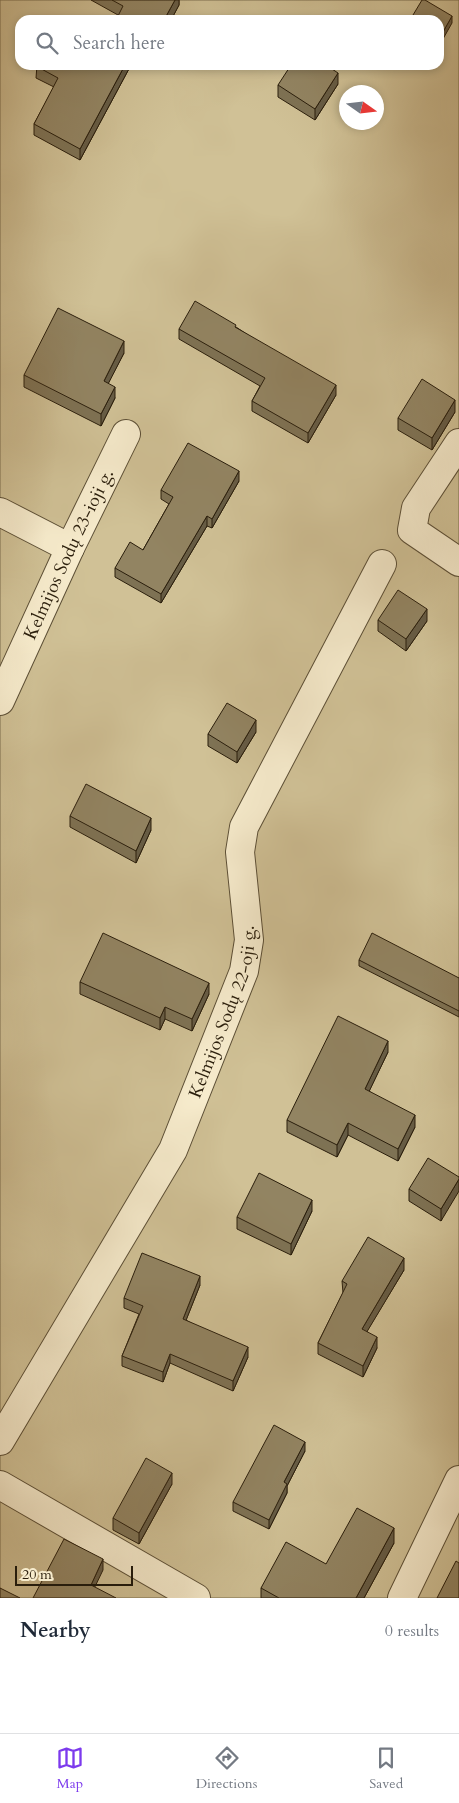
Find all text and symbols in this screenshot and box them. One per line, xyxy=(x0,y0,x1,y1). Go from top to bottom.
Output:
search box xyxy=(15,15,444,70)
icon: search xyxy=(33,29,61,57)
text: Search here xyxy=(73,30,165,56)
north arrow xyxy=(339,85,384,130)
street label: Kelmijos Sodų 23-ioji g. xyxy=(18,465,120,644)
street label: Kelmijos Sodų 22-oji g. xyxy=(183,925,262,1102)
scale bar xyxy=(15,1563,132,1586)
text: 20 m xyxy=(22,1565,52,1584)
text: Nearby xyxy=(20,1616,91,1645)
text: 0 results xyxy=(385,1620,439,1642)
tab: Map xyxy=(56,1744,84,1793)
tab: Directions xyxy=(196,1744,257,1793)
tab: Saved xyxy=(369,1744,403,1793)

